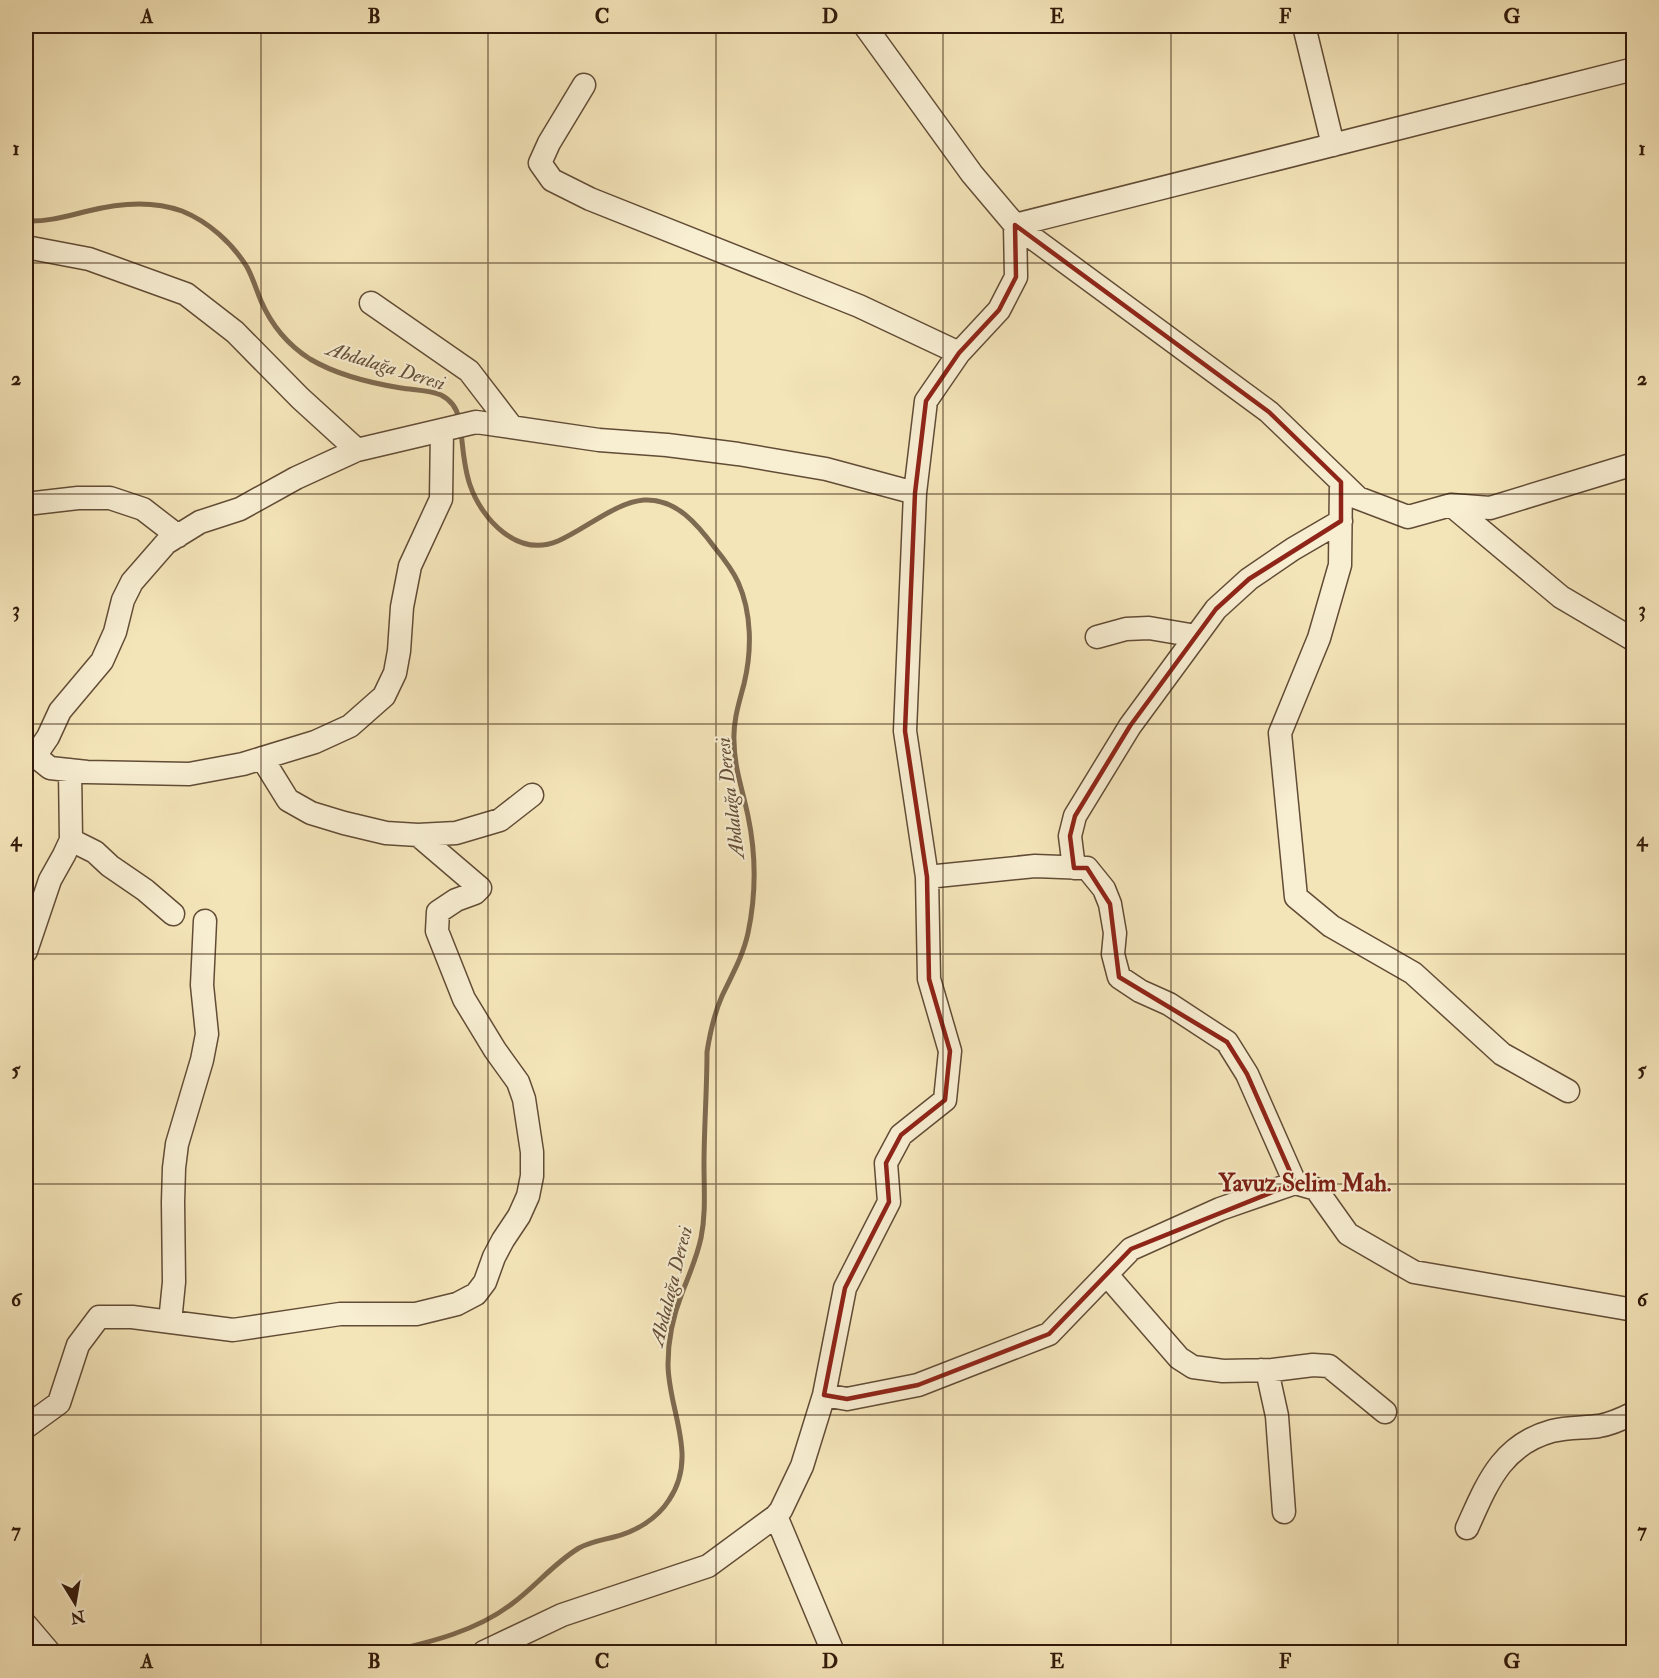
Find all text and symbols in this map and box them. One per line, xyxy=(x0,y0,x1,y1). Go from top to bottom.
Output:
text: A xyxy=(140,4,154,29)
text: B xyxy=(367,4,381,29)
text: C xyxy=(595,4,609,29)
text: D xyxy=(822,4,838,29)
text: E xyxy=(1050,4,1065,29)
text: F xyxy=(1279,4,1292,29)
text: G xyxy=(1504,4,1521,29)
text: 1 xyxy=(12,136,20,161)
text: 1 xyxy=(1638,136,1646,161)
water label: Abdalağa Deresi xyxy=(322,336,449,396)
text: 2 xyxy=(11,366,21,391)
text: 2 xyxy=(1637,366,1647,391)
text: 3 xyxy=(12,597,20,622)
text: 3 xyxy=(1638,597,1646,622)
water label: Abdalağa Deresi xyxy=(710,735,750,862)
text: 4 xyxy=(10,827,23,852)
text: 4 xyxy=(1636,827,1649,852)
text: 5 xyxy=(12,1057,22,1082)
text: 5 xyxy=(1638,1057,1648,1082)
district label: Yavuz Selim Mah. xyxy=(1217,1168,1392,1199)
water label: Abdalağa Deresi xyxy=(644,1223,698,1350)
text: 6 xyxy=(11,1287,23,1312)
text: 6 xyxy=(1637,1287,1649,1312)
text: 7 xyxy=(11,1518,21,1543)
text: 7 xyxy=(1637,1518,1647,1543)
north arrow xyxy=(45,1573,105,1633)
text: N xyxy=(68,1605,88,1628)
text: A xyxy=(140,1649,154,1674)
text: B xyxy=(367,1649,381,1674)
text: C xyxy=(595,1649,609,1674)
text: D xyxy=(822,1649,838,1674)
text: E xyxy=(1050,1649,1065,1674)
text: F xyxy=(1279,1649,1292,1674)
text: G xyxy=(1504,1649,1521,1674)

